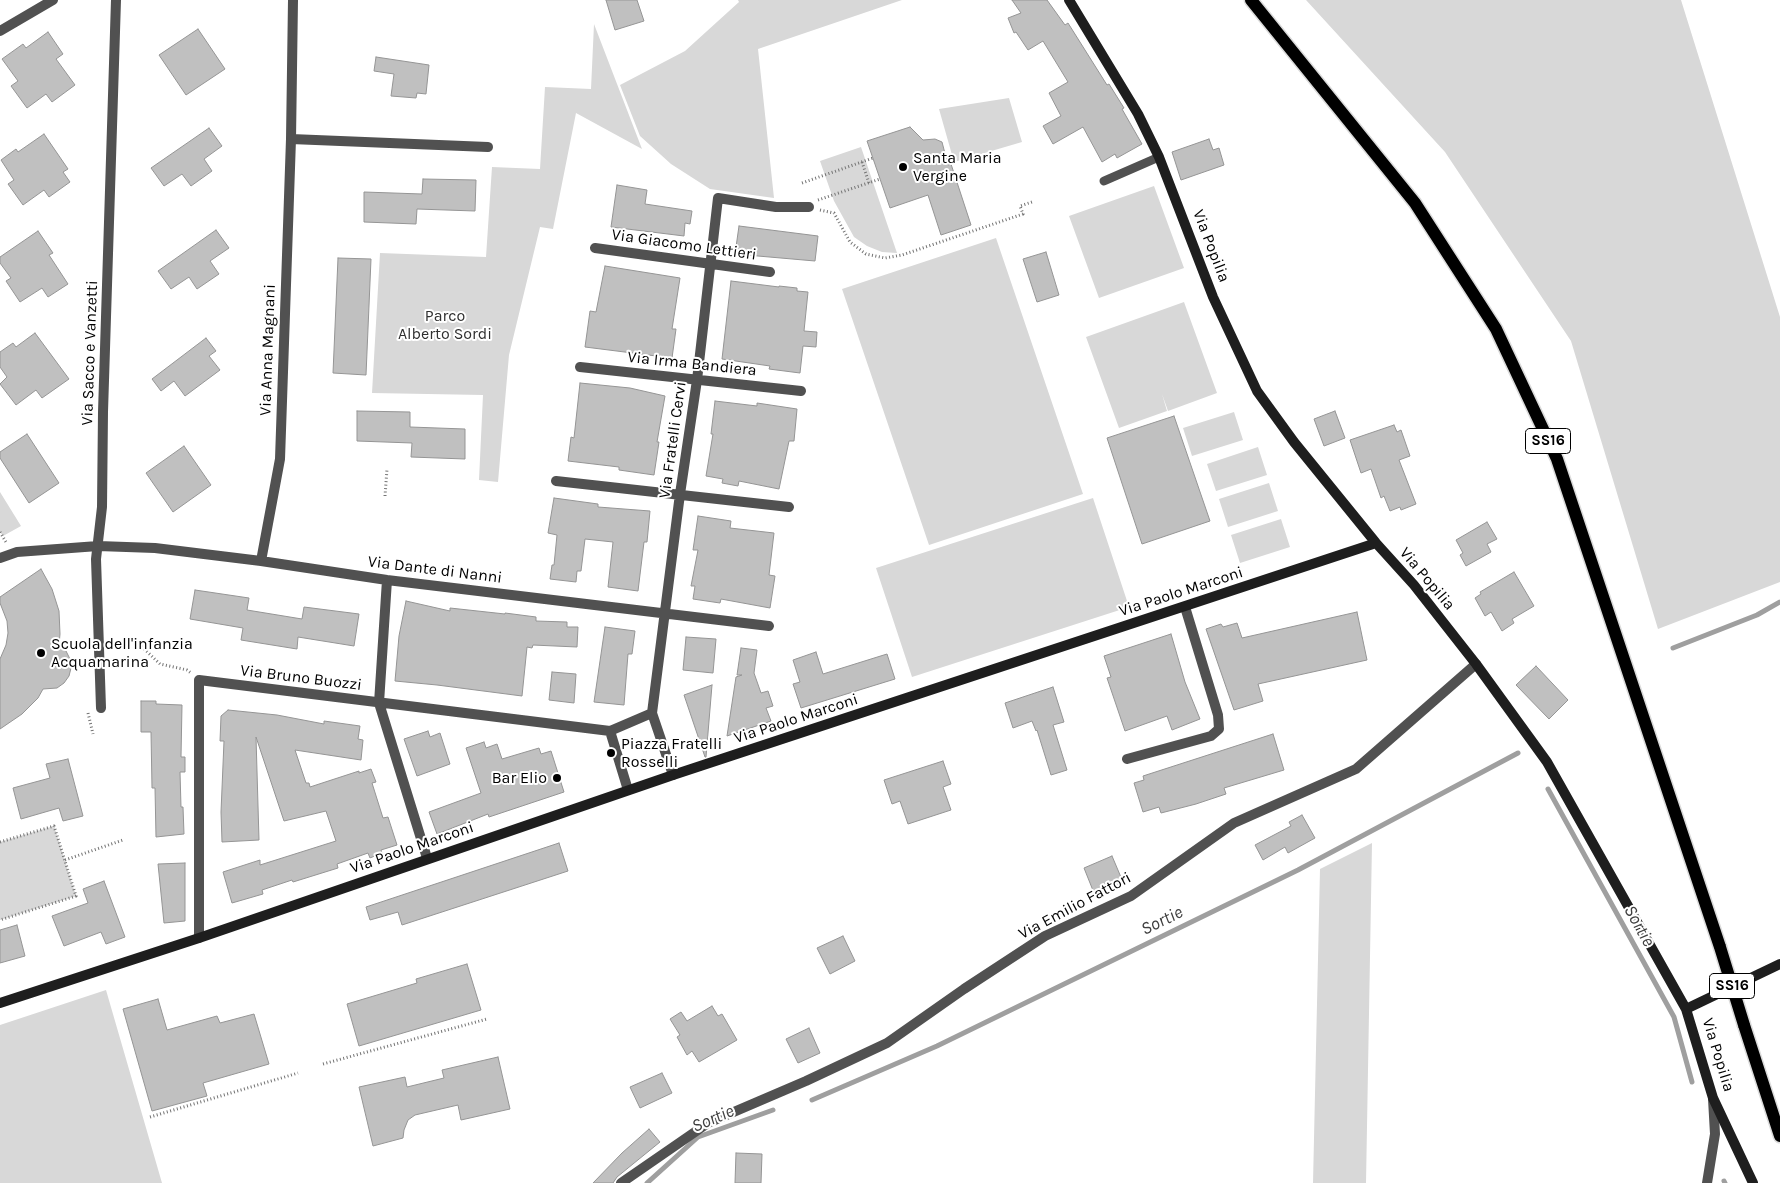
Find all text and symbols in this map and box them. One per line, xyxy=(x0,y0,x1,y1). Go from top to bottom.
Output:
place label: Santa Maria Vergine xyxy=(913,148,1001,186)
marker: Santa Maria Vergine xyxy=(897,161,909,173)
street label: Via Popilia xyxy=(1188,207,1234,285)
street label: Via Giacomo Lettieri xyxy=(610,225,758,265)
street label: Via Sacco e Vanzetti xyxy=(78,280,102,426)
street label: Via Anna Magnani xyxy=(256,284,280,416)
park label: Parco Alberto Sordi xyxy=(398,306,492,344)
street label: Via Irma Bandiera xyxy=(627,348,757,380)
street label: Via Fratelli Cervi xyxy=(655,380,691,500)
road number: SS16 xyxy=(1526,428,1570,454)
street label: Via Popilia xyxy=(1395,544,1459,614)
street label: Via Dante di Nanni xyxy=(367,552,503,588)
street label: Via Paolo Marconi xyxy=(1117,563,1245,621)
place label: Scuola dell'infanzia Acquamarina xyxy=(51,634,193,672)
marker: Scuola dell'infanzia Acquamarina xyxy=(35,647,47,659)
street label: Via Bruno Buozzi xyxy=(239,661,363,695)
street label: Via Paolo Marconi xyxy=(732,690,860,748)
place label: Piazza Fratelli Rosselli xyxy=(621,734,722,772)
marker: Piazza Fratelli Rosselli xyxy=(605,747,617,759)
place label: Bar Elio xyxy=(492,768,547,788)
marker: Bar Elio xyxy=(551,772,563,784)
street label: Via Paolo Marconi xyxy=(348,818,476,878)
street label: Via Emilio Fattori xyxy=(1015,868,1135,944)
water label: Sortie xyxy=(1619,901,1659,951)
water label: Sortie xyxy=(1137,902,1187,940)
road number: SS16 xyxy=(1710,974,1754,998)
street label: Via Popilia xyxy=(1698,1016,1738,1094)
water label: Sortie xyxy=(688,1100,738,1138)

